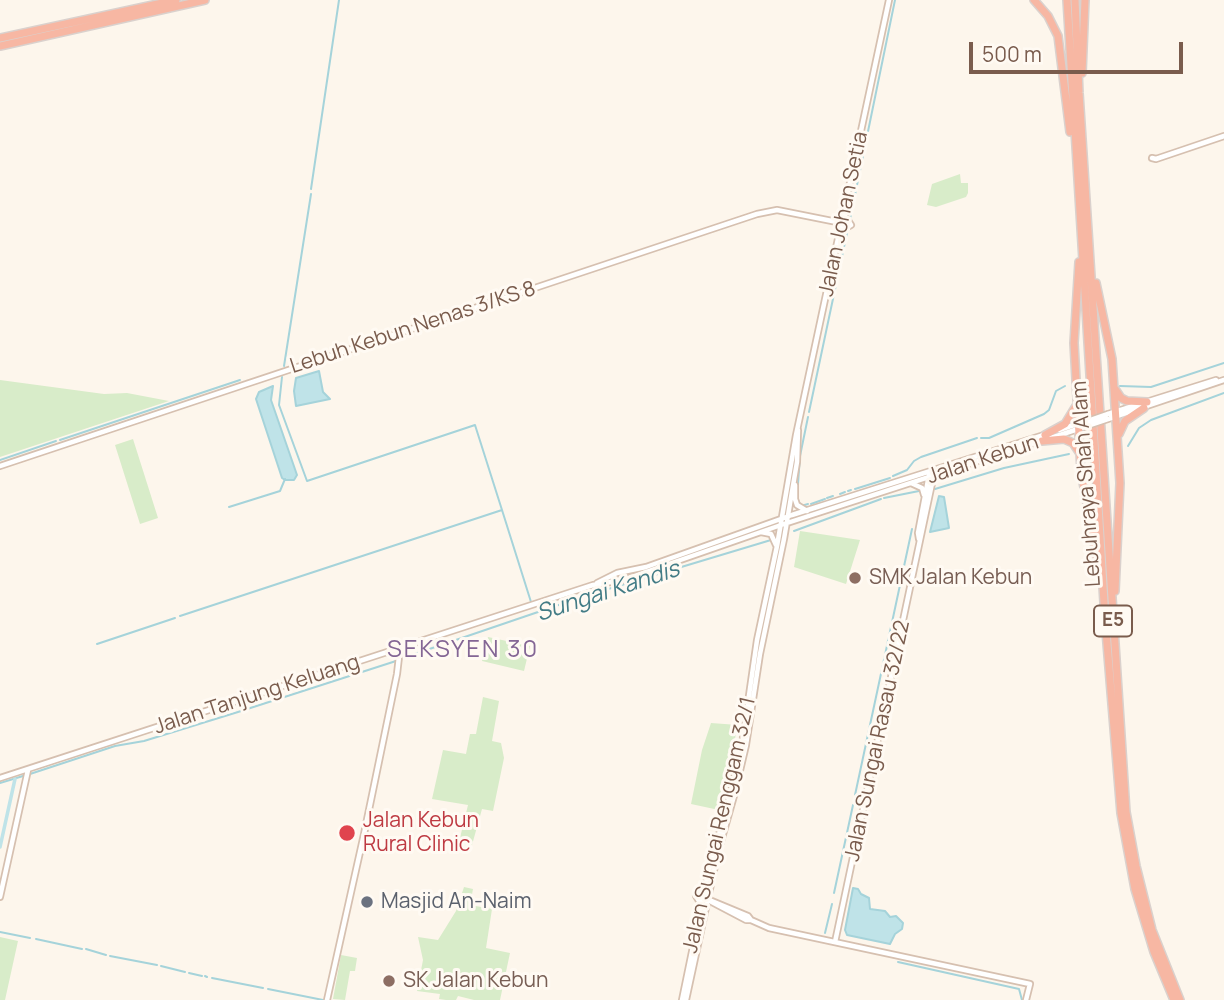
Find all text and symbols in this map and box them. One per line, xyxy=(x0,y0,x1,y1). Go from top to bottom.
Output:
scale bar xyxy=(972,28,1186,72)
text: 500 m xyxy=(982,40,1042,68)
street label: Jalan Johan Setia xyxy=(814,129,874,299)
street label: Lebuh Kebun Nenas 3/KS 8 xyxy=(287,276,539,380)
street label: Lebuhraya Shah Alam xyxy=(1067,380,1107,588)
street label: Jalan Kebun xyxy=(924,430,1042,490)
water label: Sungai Kandis xyxy=(533,556,683,628)
place label: SMK Jalan Kebun xyxy=(869,565,1032,591)
marker: SMK Jalan Kebun xyxy=(847,570,863,586)
road number: E5 xyxy=(1094,606,1132,636)
street label: Jalan Sungai Rasau 32/22 xyxy=(840,618,916,864)
district label: SEKSYEN 30 xyxy=(388,636,538,664)
street label: Jalan Tanjung Keluang xyxy=(151,650,363,740)
street label: Jalan Sungai Renggam 32/1 xyxy=(678,695,762,955)
place label: Jalan Kebun Rural Clinic xyxy=(363,808,479,858)
marker: Jalan Kebun Rural Clinic xyxy=(337,823,357,843)
place label: Masjid An-Naim xyxy=(381,889,531,915)
marker: Masjid An-Naim xyxy=(359,894,375,910)
place label: SK Jalan Kebun xyxy=(403,968,549,994)
marker: SK Jalan Kebun xyxy=(381,973,397,989)

